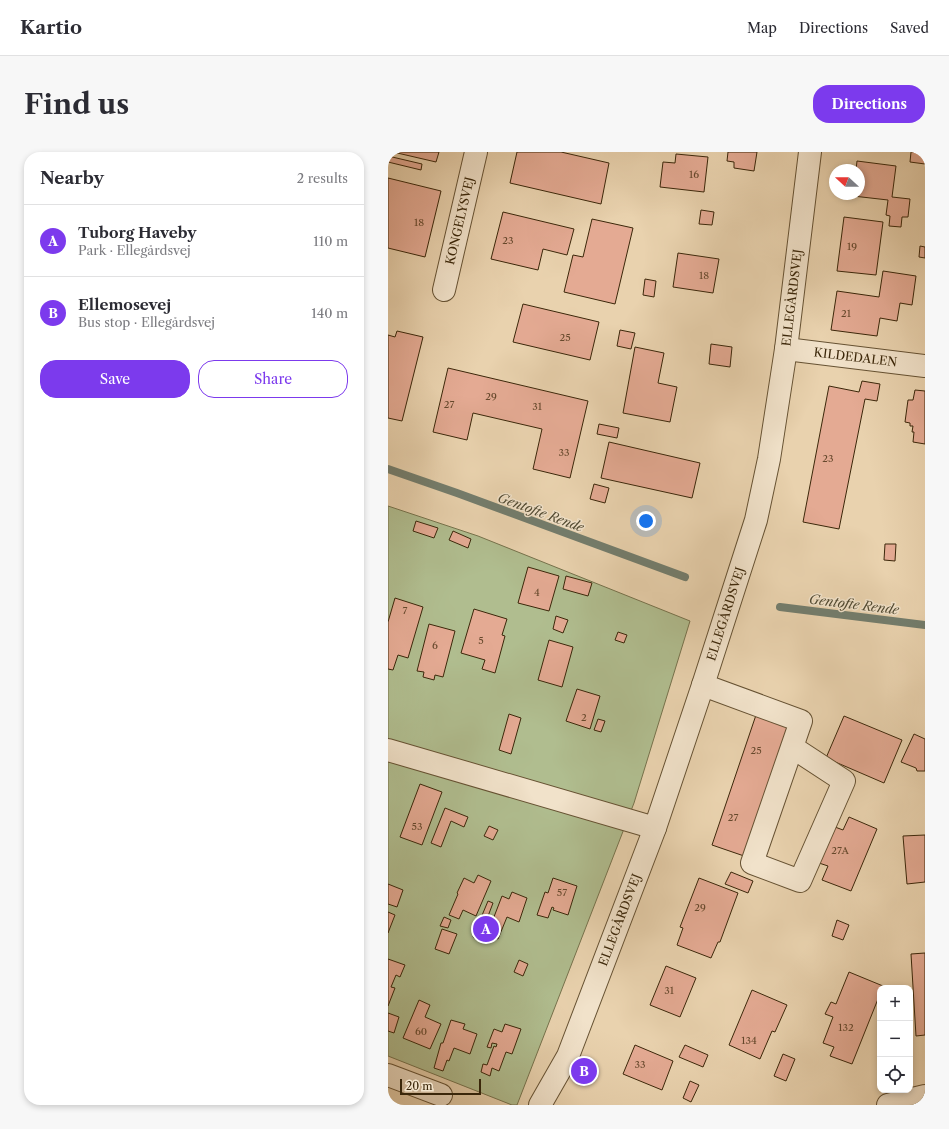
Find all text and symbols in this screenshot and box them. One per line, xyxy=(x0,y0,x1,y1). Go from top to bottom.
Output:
text: Kartio xyxy=(20,16,82,39)
text: Map xyxy=(747,19,777,37)
text: Directions xyxy=(799,19,868,37)
text: Saved xyxy=(890,19,929,37)
button: Directions xyxy=(813,85,925,123)
text: Find us xyxy=(24,87,129,121)
north arrow xyxy=(829,164,865,200)
text: Nearby xyxy=(40,168,104,188)
house number: 16 xyxy=(689,168,699,181)
text: 2 results xyxy=(297,170,348,186)
street label: KONGELYSVEJ xyxy=(442,175,477,266)
house number: 18 xyxy=(414,216,424,229)
text: Tuborg Haveby xyxy=(78,223,197,242)
text: A xyxy=(48,233,58,249)
text: 110 m xyxy=(313,233,348,249)
house number: 23 xyxy=(502,234,514,247)
house number: 19 xyxy=(847,240,857,253)
text: Park · Ellegårdsvej xyxy=(78,242,191,258)
street label: ELLEGÅRDSVEJ xyxy=(778,248,805,347)
house number: 18 xyxy=(699,269,709,282)
text: Ellemosevej xyxy=(78,295,171,314)
text: B xyxy=(48,305,58,321)
text: 140 m xyxy=(311,305,348,321)
house number: 21 xyxy=(841,307,852,320)
text: Bus stop · Ellegårdsvej xyxy=(78,314,215,330)
house number: 25 xyxy=(559,331,571,344)
street label: KILDEDALEN xyxy=(813,344,898,370)
button: Save xyxy=(40,360,190,398)
button: Share xyxy=(198,360,348,398)
house number: 29 xyxy=(485,390,497,403)
house number: 27 xyxy=(444,398,454,411)
house number: 31 xyxy=(532,400,543,413)
house number: 33 xyxy=(558,446,570,459)
house number: 23 xyxy=(822,452,834,465)
water label: Gentofte Rende xyxy=(496,489,587,535)
your location xyxy=(636,511,656,531)
street label: ELLEGÅRDSVEJ xyxy=(703,565,747,663)
house number: 4 xyxy=(534,586,540,599)
water label: Gentofte Rende xyxy=(808,591,901,618)
house number: 7 xyxy=(403,604,408,617)
house number: 5 xyxy=(478,634,484,647)
house number: 6 xyxy=(432,639,438,652)
house number: 2 xyxy=(581,711,587,724)
house number: 25 xyxy=(750,744,762,757)
house number: 27 xyxy=(728,811,738,824)
house number: 53 xyxy=(412,820,422,833)
house number: 27A xyxy=(831,844,849,857)
street label: ELLEGÅRDSVEJ xyxy=(595,871,644,968)
house number: 57 xyxy=(557,886,567,899)
house number: 29 xyxy=(694,901,706,914)
pin: A xyxy=(473,914,499,944)
house number: 31 xyxy=(664,984,675,997)
map controls xyxy=(877,985,913,1093)
button: + xyxy=(877,985,913,1021)
house number: 132 xyxy=(838,1021,854,1034)
button: − xyxy=(877,1021,913,1057)
house number: 60 xyxy=(415,1025,427,1038)
house number: 134 xyxy=(741,1034,757,1047)
pin: B xyxy=(571,1056,597,1086)
button: locate xyxy=(877,1057,913,1093)
house number: 33 xyxy=(634,1058,646,1071)
scale bar xyxy=(400,1077,481,1096)
text: 20 m xyxy=(406,1079,432,1093)

